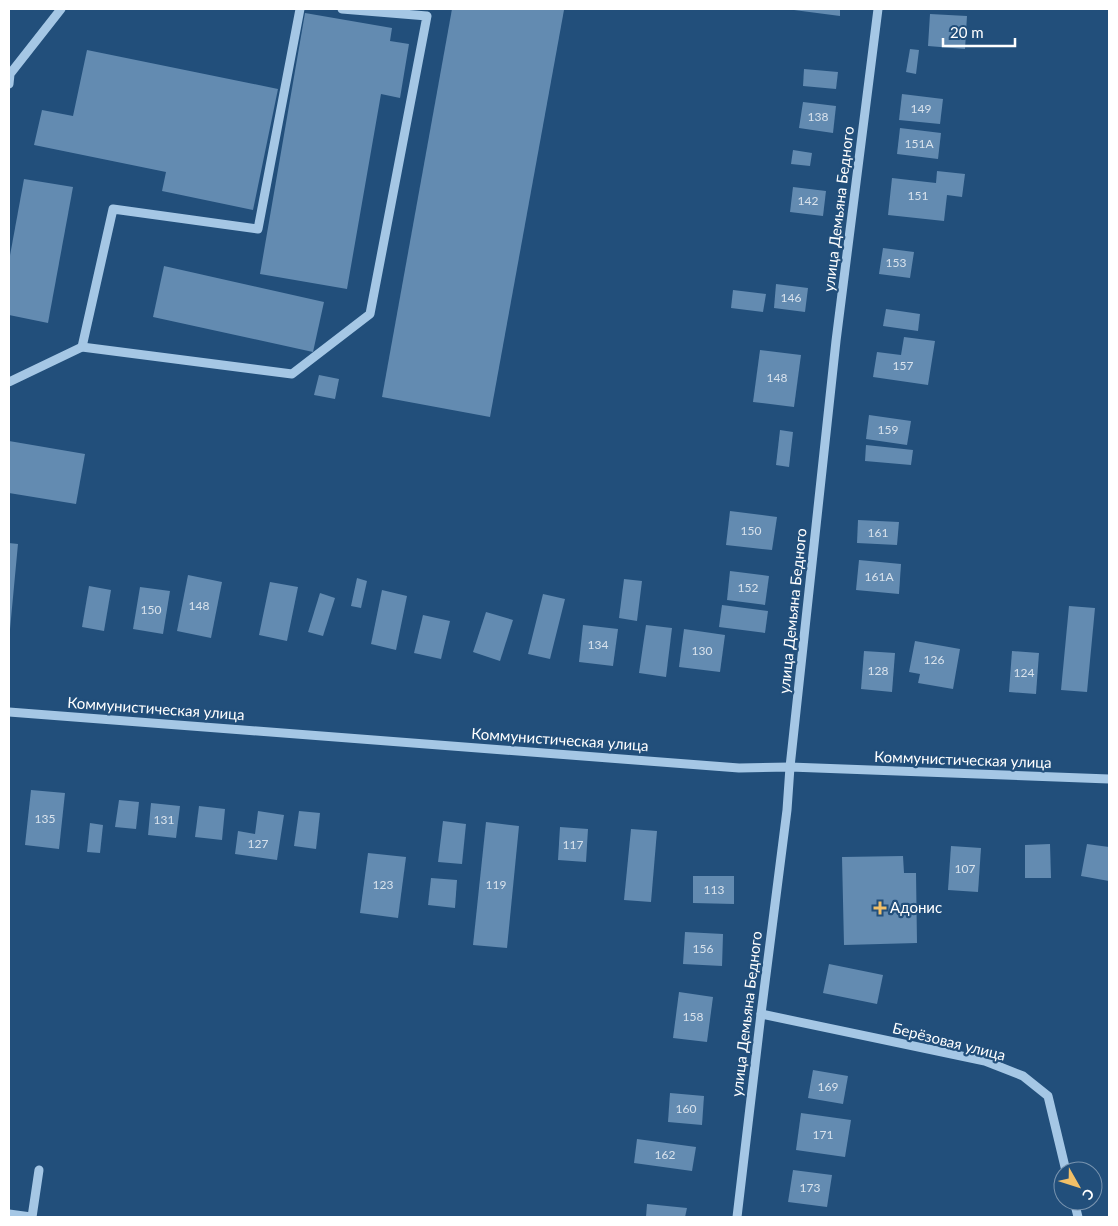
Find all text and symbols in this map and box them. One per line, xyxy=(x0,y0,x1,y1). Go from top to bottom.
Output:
scale bar xyxy=(943,15,1016,47)
text: 20 m xyxy=(950,23,984,41)
house number: 149 xyxy=(911,101,931,116)
house number: 138 xyxy=(808,109,828,124)
street label: улица Демьяна Бедного xyxy=(819,125,857,293)
house number: 151А xyxy=(905,136,934,151)
house number: 151 xyxy=(908,188,928,203)
house number: 142 xyxy=(798,193,818,208)
house number: 153 xyxy=(886,255,906,270)
house number: 146 xyxy=(781,290,801,305)
house number: 157 xyxy=(893,358,913,373)
house number: 148 xyxy=(767,370,787,385)
house number: 159 xyxy=(878,422,898,437)
house number: 150 xyxy=(741,523,761,538)
house number: 161 xyxy=(868,525,888,540)
street label: улица Демьяна Бедного xyxy=(774,527,810,695)
house number: 161А xyxy=(865,569,894,584)
house number: 152 xyxy=(738,580,758,595)
house number: 148 xyxy=(189,598,209,613)
house number: 150 xyxy=(141,602,161,617)
house number: 134 xyxy=(588,637,608,652)
house number: 130 xyxy=(692,643,712,658)
house number: 126 xyxy=(924,652,944,667)
house number: 128 xyxy=(868,663,888,678)
house number: 124 xyxy=(1014,665,1034,680)
street label: Коммунистическая улица xyxy=(67,693,245,723)
street label: Коммунистическая улица xyxy=(471,724,649,754)
street label: Коммунистическая улица xyxy=(874,747,1052,771)
house number: 135 xyxy=(35,811,55,826)
house number: 131 xyxy=(154,812,174,827)
house number: 127 xyxy=(248,836,268,851)
house number: 117 xyxy=(563,837,583,852)
house number: 107 xyxy=(955,861,975,876)
house number: 123 xyxy=(373,877,393,892)
house number: 119 xyxy=(486,877,506,892)
house number: 113 xyxy=(704,882,724,897)
place label: Адонис xyxy=(890,898,942,916)
marker: Адонис xyxy=(874,902,886,914)
street label: улица Демьяна Бедного xyxy=(727,930,765,1098)
house number: 156 xyxy=(693,941,713,956)
house number: 158 xyxy=(683,1009,703,1024)
street label: Берёзовая улица xyxy=(891,1018,1008,1064)
house number: 169 xyxy=(818,1079,838,1094)
house number: 160 xyxy=(676,1101,696,1116)
house number: 171 xyxy=(813,1127,833,1142)
house number: 162 xyxy=(655,1147,675,1162)
north arrow xyxy=(1053,1161,1103,1211)
house number: 173 xyxy=(800,1180,820,1195)
text: С xyxy=(1079,1186,1098,1204)

